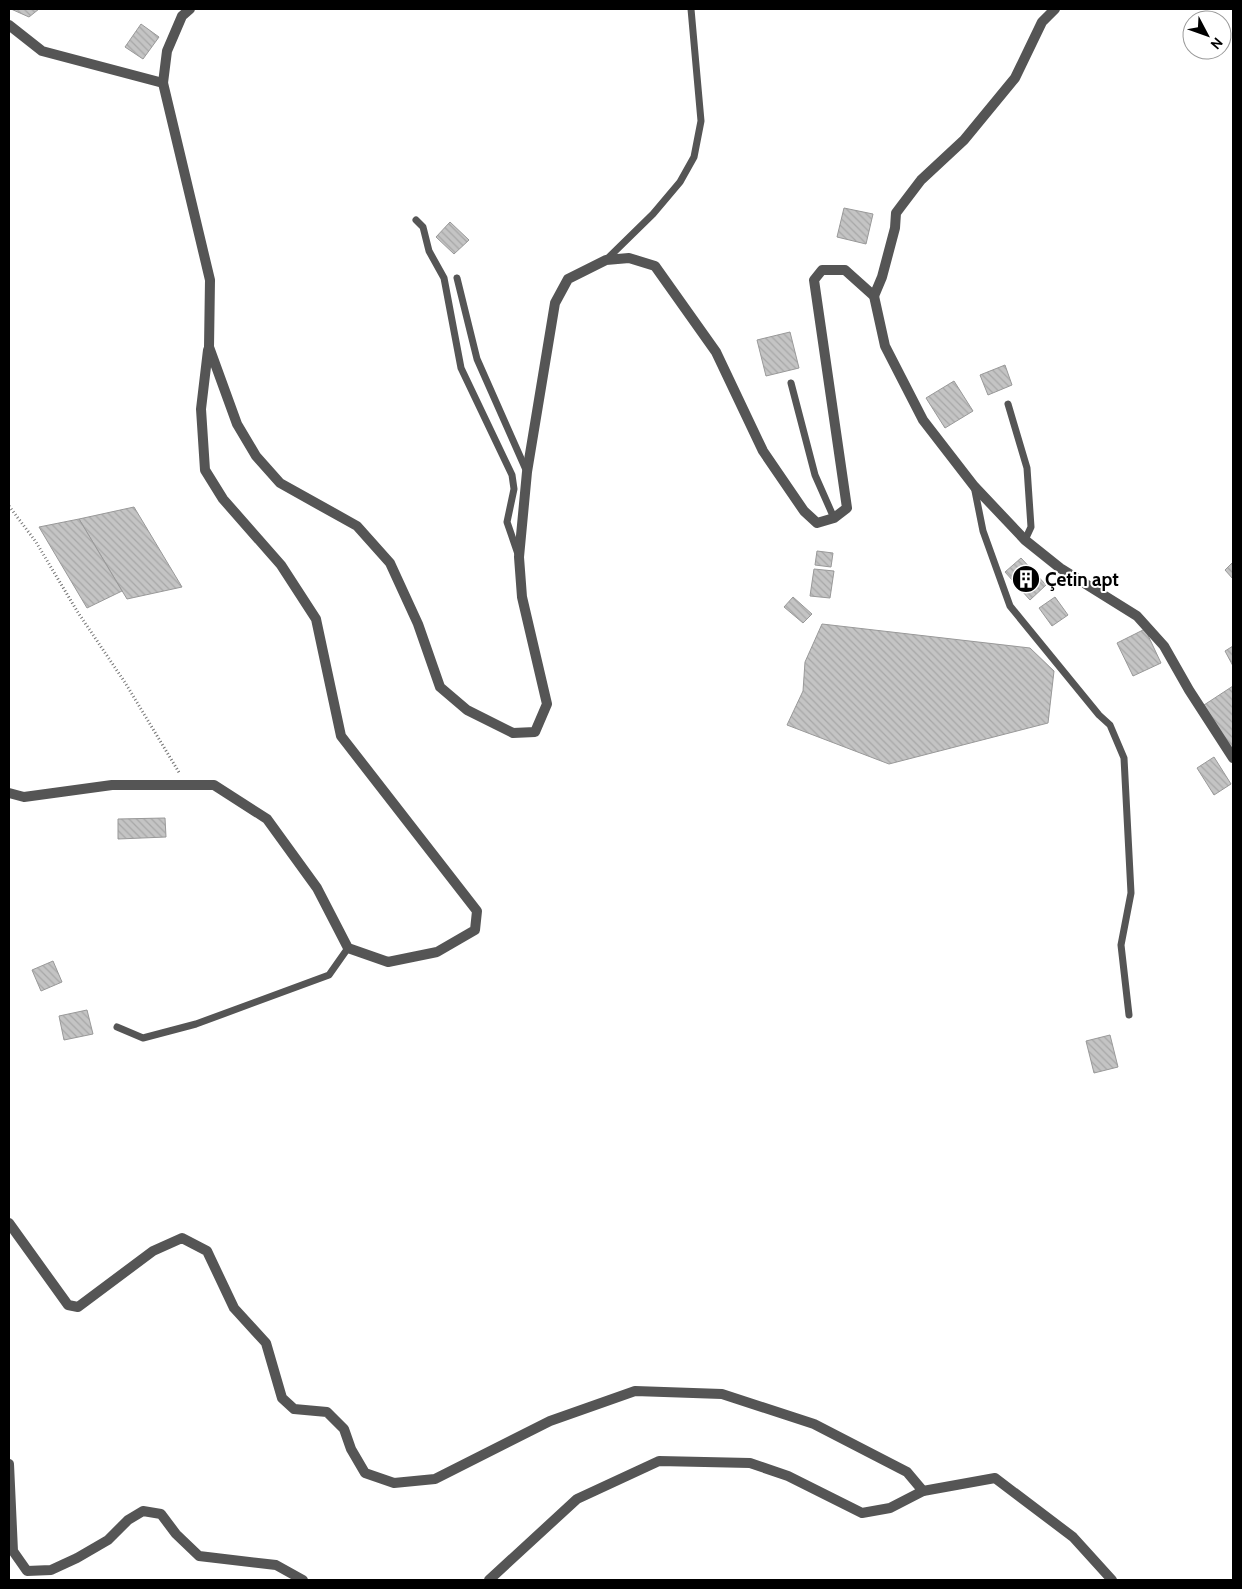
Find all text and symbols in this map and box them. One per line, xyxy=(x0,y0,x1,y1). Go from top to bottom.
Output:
north arrow xyxy=(1182,10,1232,60)
text: N xyxy=(1207,34,1227,53)
building icon: Çetin apt xyxy=(1011,564,1041,594)
place label: Çetin apt xyxy=(1045,568,1119,591)

